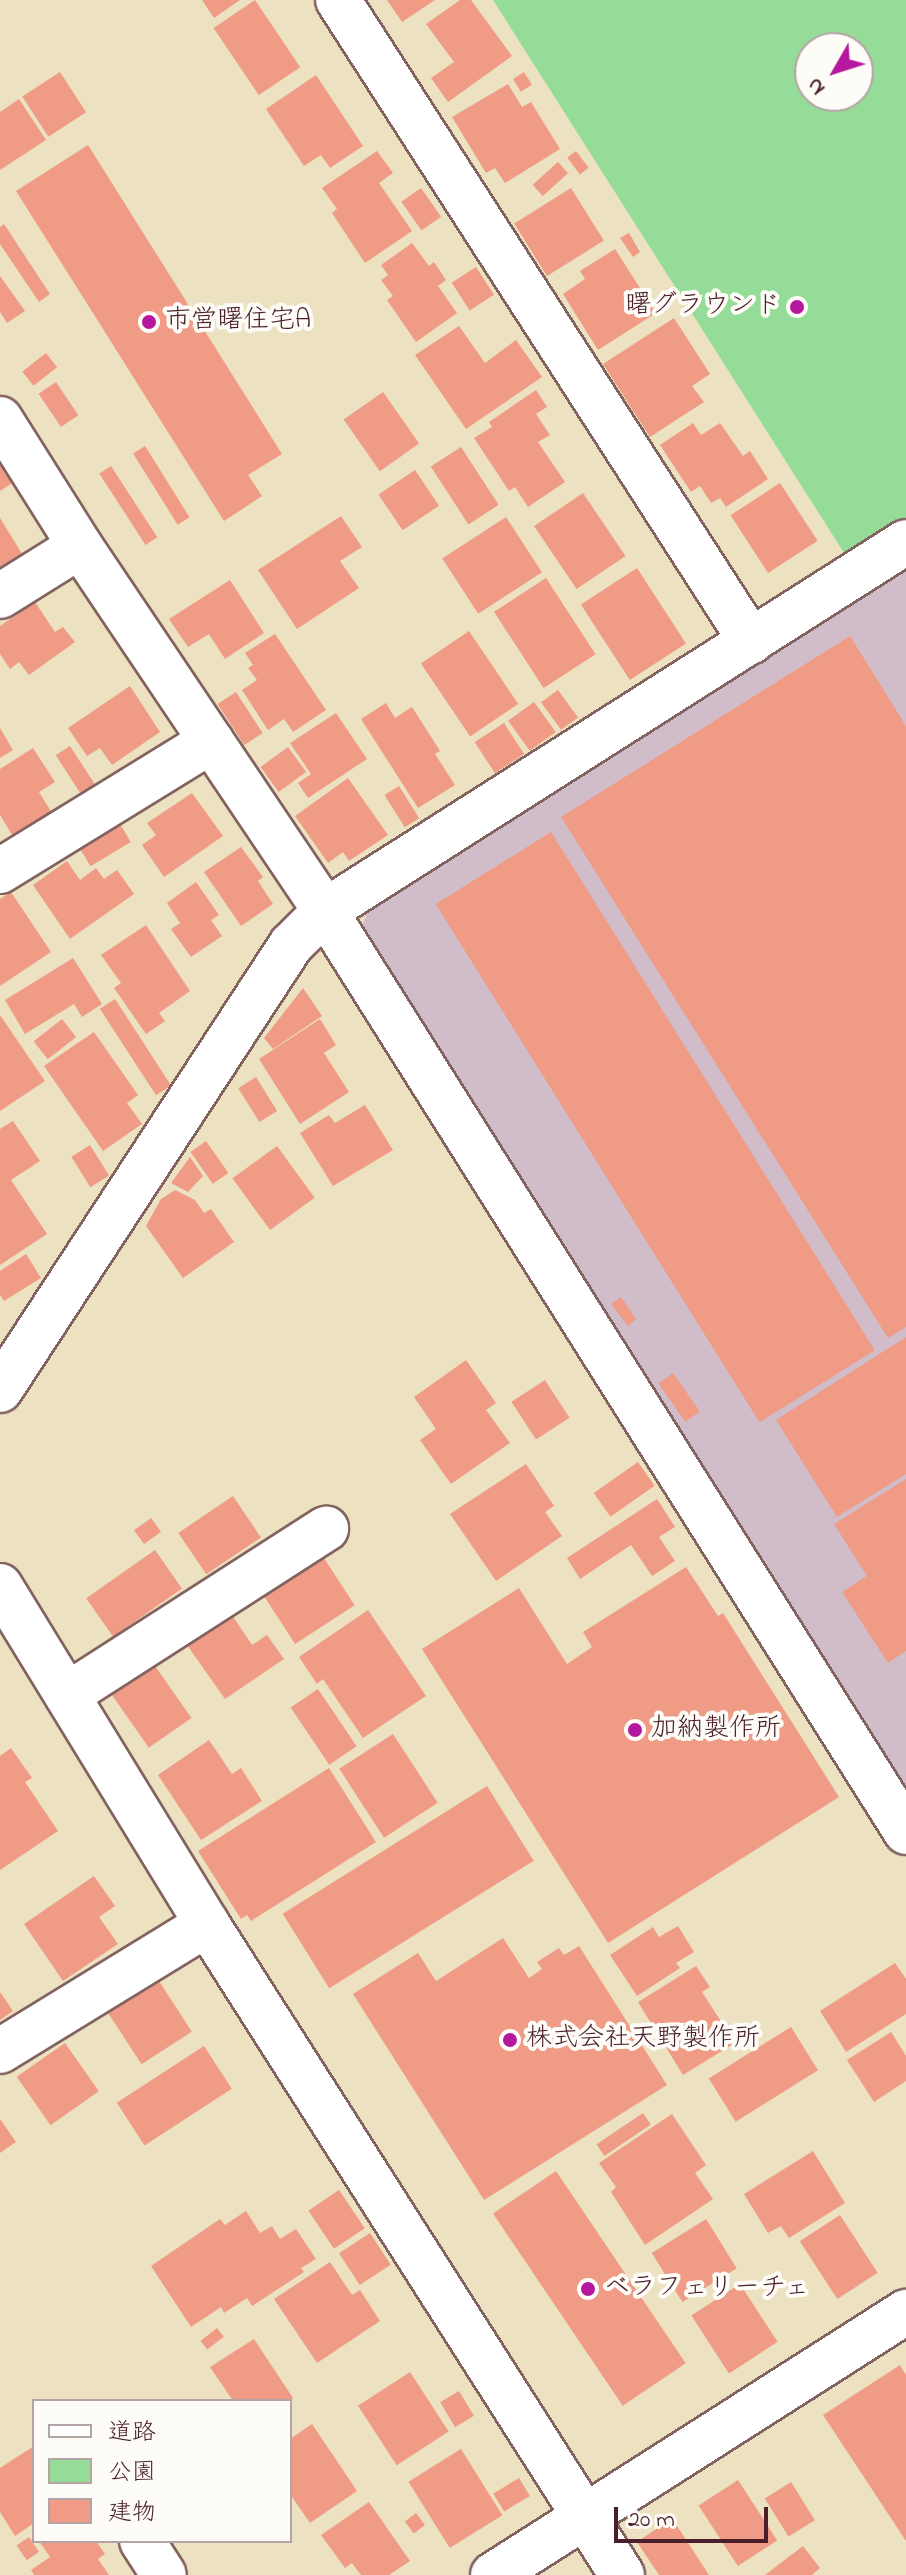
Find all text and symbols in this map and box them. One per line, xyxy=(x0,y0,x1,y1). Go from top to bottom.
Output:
north arrow xyxy=(794,32,874,112)
text: N xyxy=(800,70,834,102)
place label: 曙グラウンド xyxy=(625,291,781,323)
marker: 曙グラウンド xyxy=(788,298,806,316)
place label: 市営曙住宅A xyxy=(165,306,311,338)
marker: 市営曙住宅A xyxy=(140,313,158,331)
place label: 加納製作所 xyxy=(651,1714,781,1746)
marker: 加納製作所 xyxy=(626,1721,644,1739)
place label: 株式会社天野製作所 xyxy=(526,2024,760,2056)
marker: 株式会社天野製作所 xyxy=(501,2031,519,2049)
place label: ベラフェリーチェ xyxy=(604,2273,812,2305)
marker: ベラフェリーチェ xyxy=(579,2280,597,2298)
legend xyxy=(32,2399,292,2543)
text: 道路 xyxy=(108,2416,156,2451)
text: 公園 xyxy=(108,2456,156,2491)
scale bar xyxy=(618,2491,772,2541)
text: 建物 xyxy=(108,2496,156,2531)
text: 20 m xyxy=(628,2503,675,2538)

